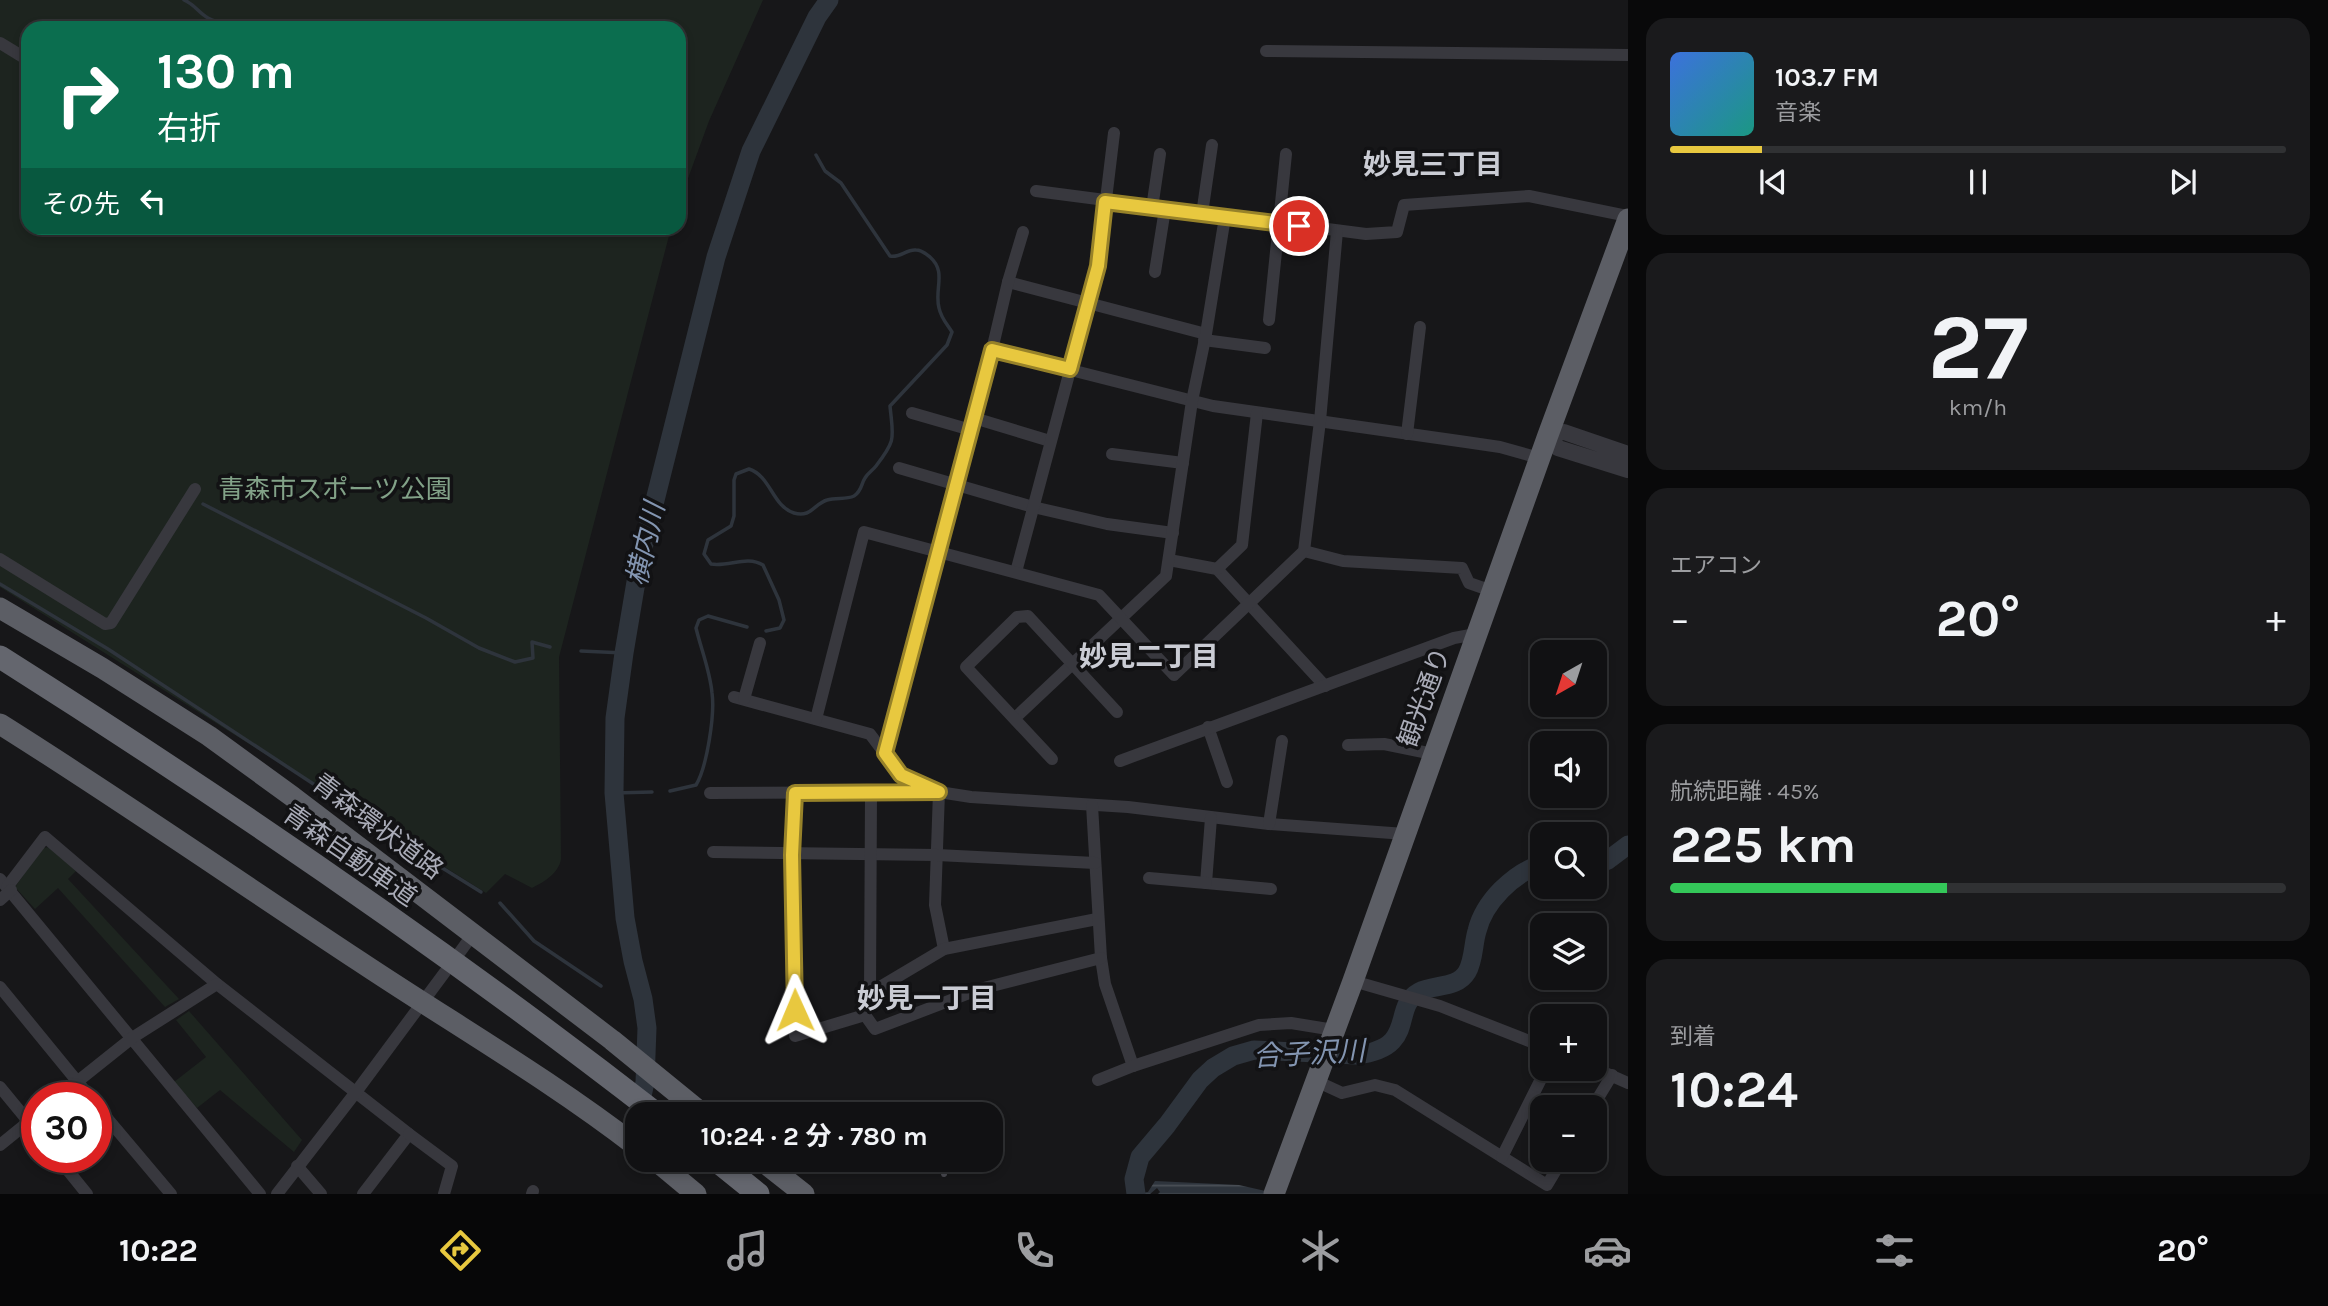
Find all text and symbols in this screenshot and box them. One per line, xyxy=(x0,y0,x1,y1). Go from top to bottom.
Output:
text: 130 m xyxy=(157,43,295,100)
icon: right xyxy=(42,49,133,140)
text: 103.7 FM xyxy=(1775,62,1879,93)
text: 音楽 xyxy=(1775,99,1821,126)
text: 右折 xyxy=(157,110,221,147)
district label: 妙見三丁目 xyxy=(1363,148,1503,181)
icon: previous xyxy=(1754,163,1792,201)
icon: pause xyxy=(1959,163,1997,201)
icon: next xyxy=(2164,163,2202,201)
icon: left xyxy=(134,182,172,220)
text: その先 xyxy=(42,189,120,220)
pin xyxy=(1269,196,1329,256)
icon: arrive xyxy=(1280,207,1318,245)
text: 27 xyxy=(1928,295,2028,401)
text: km/h xyxy=(1949,394,2007,421)
park label: 青森市スポーツ公園 xyxy=(218,474,452,505)
water label: 横内川 xyxy=(620,497,672,589)
text: エアコン xyxy=(1670,552,1762,579)
text: 20° xyxy=(1936,588,2020,649)
text: − xyxy=(1670,597,1690,642)
text: + xyxy=(2266,597,2286,642)
district label: 妙見二丁目 xyxy=(1079,640,1219,673)
north arrow xyxy=(1530,640,1606,718)
map controls xyxy=(1530,640,1607,1172)
street label: 観光通り xyxy=(1392,643,1457,751)
button: sound xyxy=(1530,731,1607,808)
street label: 青森環状道路 xyxy=(306,767,449,886)
text: 航続距離 · 45% xyxy=(1670,778,1820,805)
street label: 青森自動車道 xyxy=(277,798,423,913)
text: 225 km xyxy=(1670,814,1856,875)
button: search xyxy=(1530,822,1607,899)
button: layers xyxy=(1530,913,1607,990)
position arrow xyxy=(758,973,832,1047)
district label: 妙見一丁目 xyxy=(857,982,997,1015)
button: + xyxy=(1530,1004,1607,1081)
text: 到着 xyxy=(1670,1023,1716,1050)
water label: 合子沢川 xyxy=(1252,1034,1369,1073)
text: 10:24 xyxy=(1670,1059,1798,1120)
speed limit sign: 30 xyxy=(21,1082,112,1173)
button: − xyxy=(1530,1095,1607,1172)
text: 10:24 · 2 分 · 780 m xyxy=(700,1121,928,1152)
icon: directions xyxy=(436,1226,485,1275)
icon: music xyxy=(723,1226,772,1275)
icon: phone xyxy=(1010,1226,1059,1275)
icon: climate xyxy=(1296,1226,1345,1275)
icon: car xyxy=(1583,1226,1632,1275)
icon: filters xyxy=(1870,1226,1919,1275)
text: 10:22 xyxy=(119,1232,198,1269)
text: 20° xyxy=(2157,1232,2209,1269)

